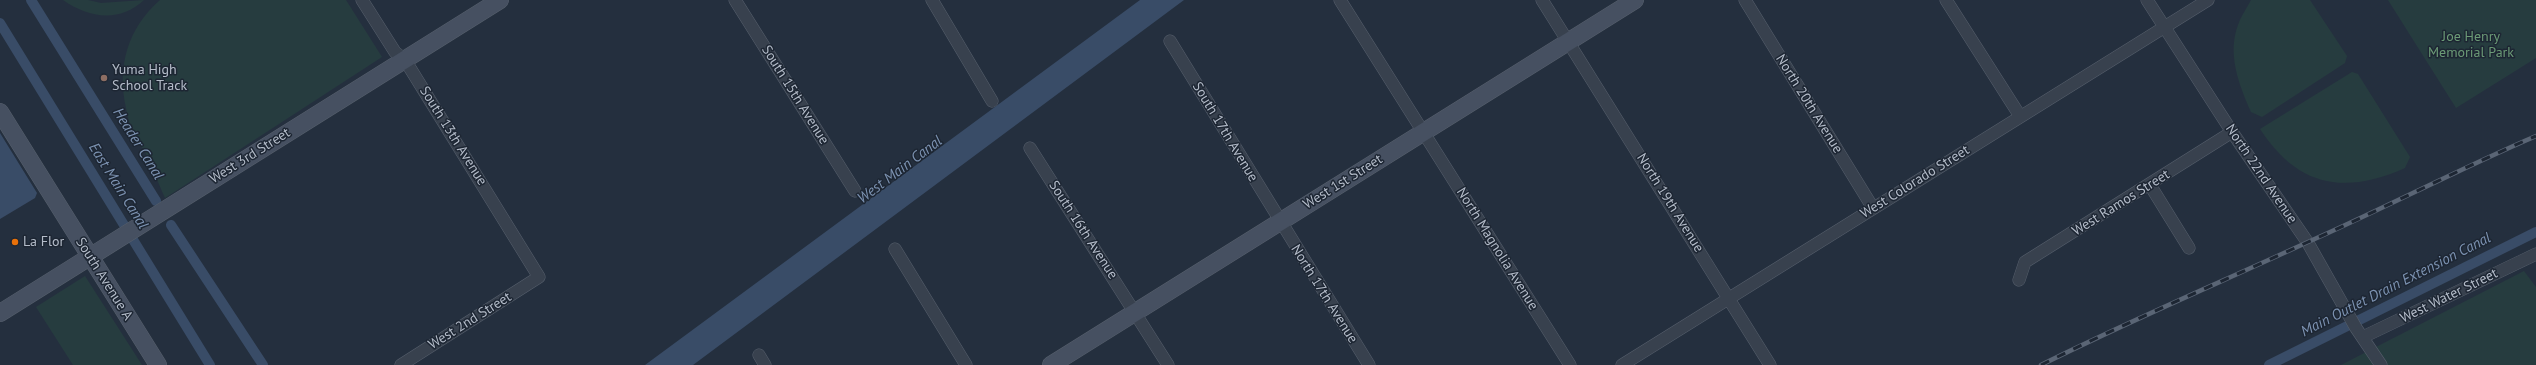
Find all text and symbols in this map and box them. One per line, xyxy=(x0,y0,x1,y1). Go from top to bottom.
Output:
park label: Joe Henry Memorial Park xyxy=(2428,29,2514,62)
street label: South 15th Avenue xyxy=(758,42,832,148)
street label: North 20th Avenue xyxy=(1772,51,1846,157)
place label: Yuma High School Track xyxy=(112,62,187,94)
marker: Yuma High School Track xyxy=(99,73,109,83)
street label: South 17th Avenue xyxy=(1189,79,1261,185)
street label: South 13th Avenue xyxy=(416,83,490,189)
water label: Header Canal xyxy=(109,105,167,183)
street label: North 22nd Avenue xyxy=(2222,121,2300,227)
street label: West 3rd Street xyxy=(207,125,293,187)
water label: West Main Canal xyxy=(854,132,946,208)
water label: East Main Canal xyxy=(84,140,152,232)
street label: West Colorado Street xyxy=(1857,142,1973,222)
street label: North 19th Avenue xyxy=(1633,150,1707,256)
street label: West 1st Street xyxy=(1300,151,1386,213)
street label: West Ramos Street xyxy=(2069,166,2173,240)
street label: South 16th Avenue xyxy=(1045,178,1121,282)
street label: North Magnolia Avenue xyxy=(1452,185,1542,313)
water label: Main Outlet Drain Extension Canal xyxy=(2298,229,2494,341)
place label: La Flor xyxy=(23,234,64,250)
street label: South Avenue A xyxy=(72,235,136,323)
marker: La Flor xyxy=(10,237,20,247)
street label: North 17th Avenue xyxy=(1287,242,1361,346)
street label: West Water Street xyxy=(2397,265,2501,327)
street label: West 2nd Street xyxy=(425,289,515,353)

